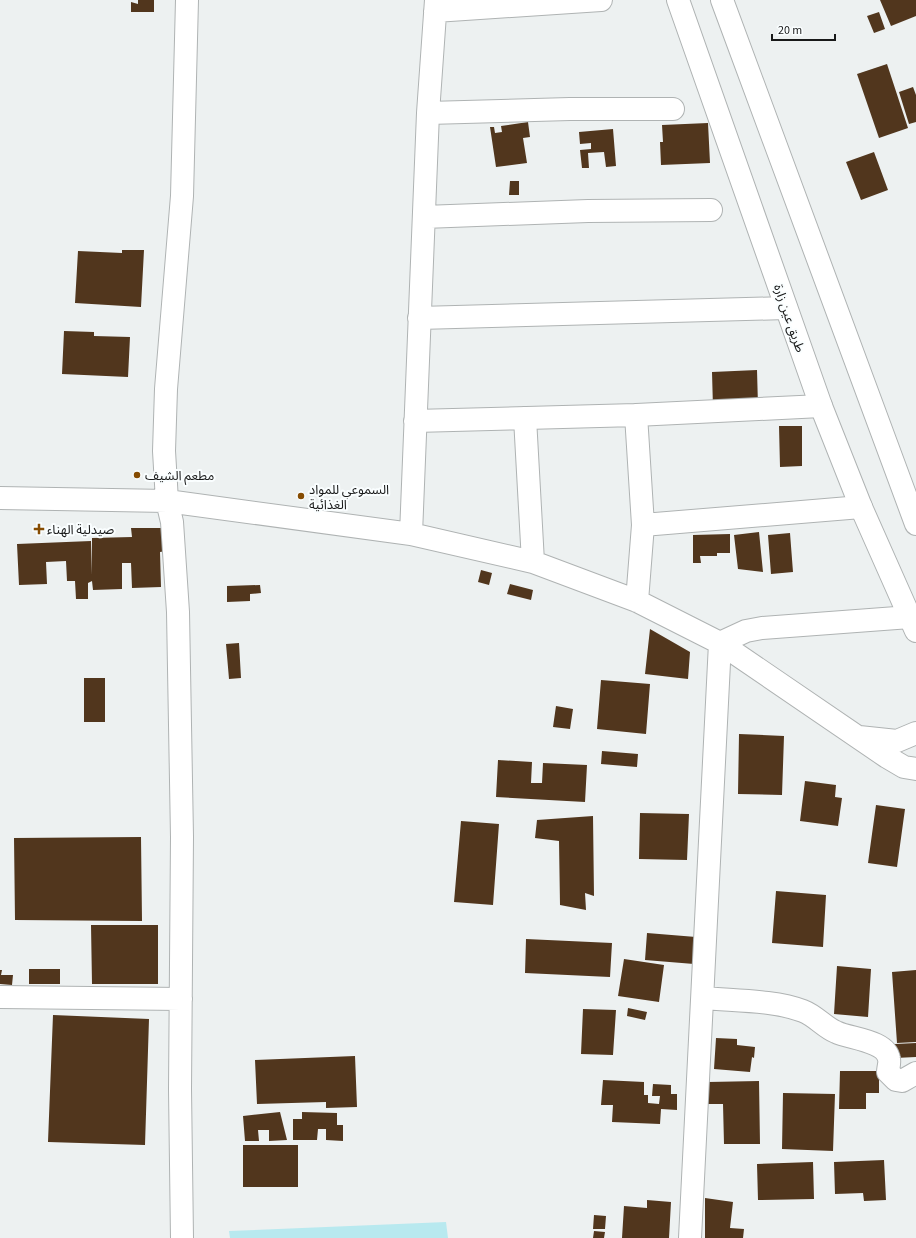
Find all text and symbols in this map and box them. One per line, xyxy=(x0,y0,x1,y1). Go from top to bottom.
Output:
scale bar xyxy=(772,16,835,42)
text: 20 m xyxy=(778,22,802,39)
street label: طريق عين زارة xyxy=(769,282,809,355)
place label: مطعم الشيف xyxy=(145,467,215,486)
marker: مطعم الشيف xyxy=(132,470,142,480)
place label: السموعي للمواد الغذائية xyxy=(309,481,389,514)
marker: السموعي للمواد الغذائية xyxy=(296,491,306,501)
place label: صيدلية الهناء xyxy=(47,521,115,539)
marker: صيدلية الهناء xyxy=(34,524,44,534)

